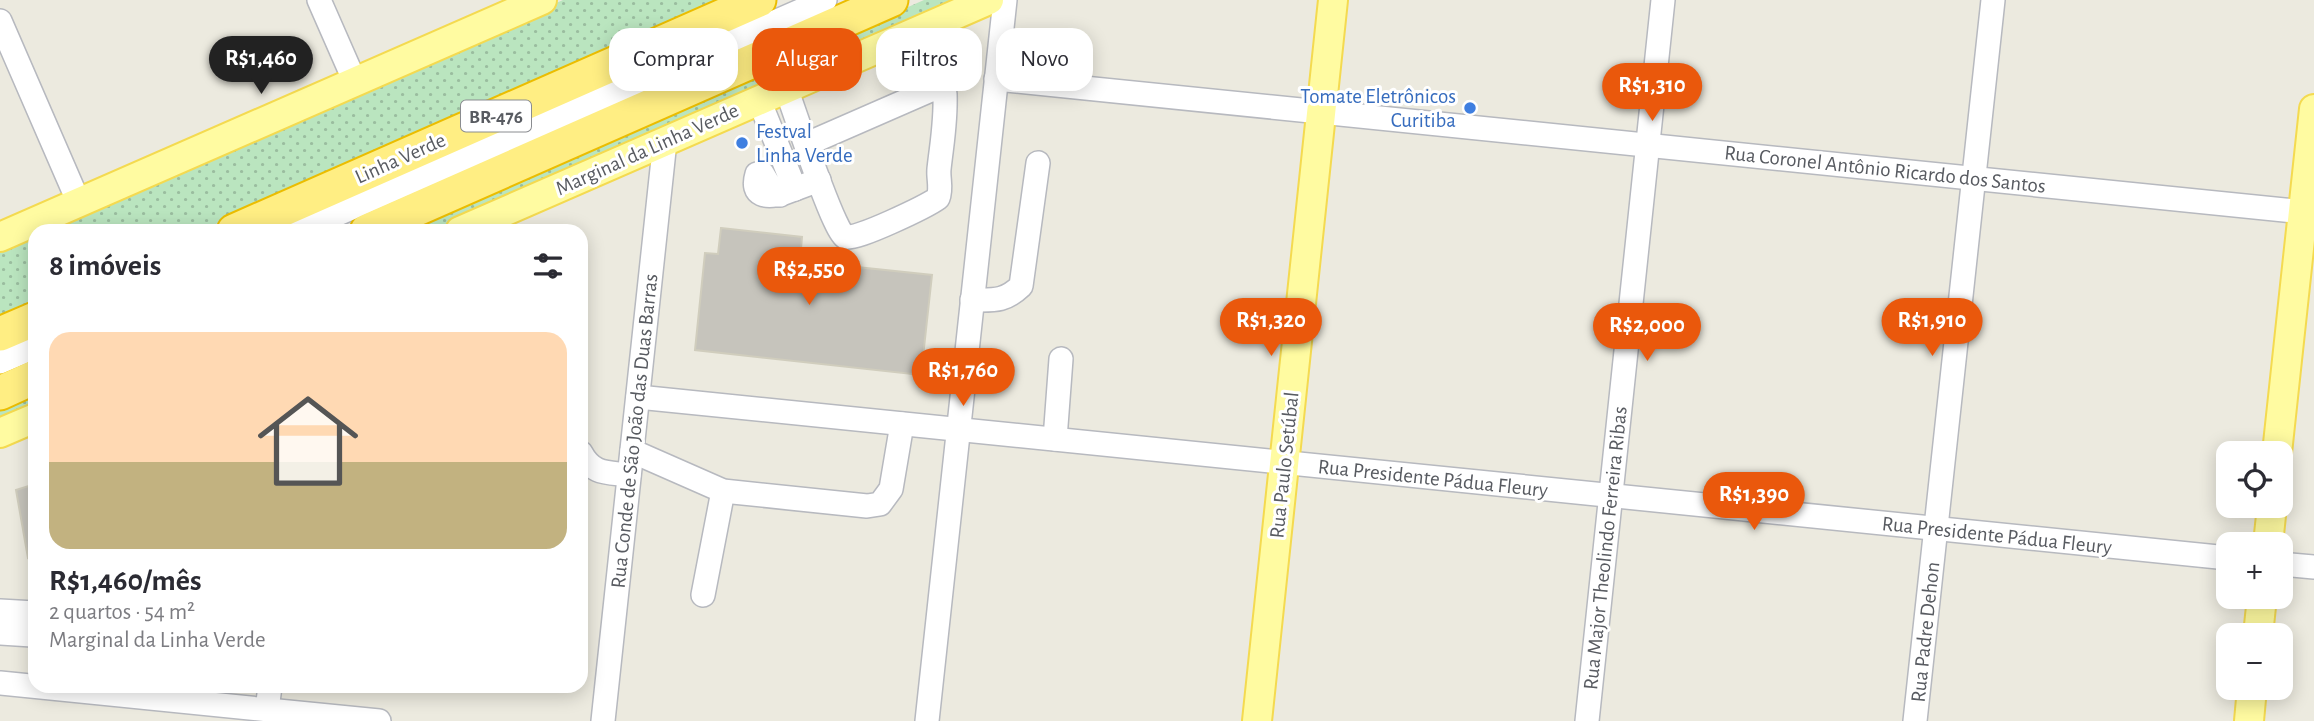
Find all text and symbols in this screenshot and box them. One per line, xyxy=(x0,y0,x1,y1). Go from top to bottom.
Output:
chip: Comprar xyxy=(609,28,738,91)
chip: Alugar xyxy=(752,28,862,91)
chip: Filtros xyxy=(876,28,982,91)
chip: Novo xyxy=(996,28,1093,91)
pin: R$1,460 xyxy=(196,36,326,96)
text: R$1,460 xyxy=(225,47,297,70)
pin: R$1,310 xyxy=(1587,64,1717,123)
text: R$1,310 xyxy=(1618,74,1686,97)
place label: Tomate Eletrônicos Curitiba xyxy=(1300,86,1456,131)
road number: BR-476 xyxy=(461,100,531,132)
street label: Marginal da Linha Verde xyxy=(553,100,742,199)
marker: Tomate Eletrônicos Curitiba xyxy=(1462,100,1478,116)
place label: Festval Linha Verde xyxy=(756,121,853,166)
street label: Linha Verde xyxy=(352,129,449,188)
marker: Festval Linha Verde xyxy=(734,135,750,151)
street label: Rua Coronel Antônio Ricardo dos Santos xyxy=(1723,142,2047,197)
icon: filters xyxy=(529,247,567,285)
pin: R$2,550 xyxy=(744,247,874,307)
text: 8 imóveis xyxy=(49,251,161,281)
text: R$2,550 xyxy=(773,258,845,281)
street label: Rua Conde de São João das Duas Barras xyxy=(608,273,661,589)
pin: R$1,320 xyxy=(1206,298,1336,358)
pin: R$1,910 xyxy=(1867,298,1997,358)
pin: R$2,000 xyxy=(1582,304,1712,363)
text: R$1,320 xyxy=(1236,309,1306,332)
text: R$1,910 xyxy=(1898,309,1966,332)
text: R$2,000 xyxy=(1609,314,1685,337)
pin: R$1,760 xyxy=(898,348,1028,408)
text: R$1,760 xyxy=(928,359,998,382)
icon: home xyxy=(245,378,371,504)
street label: Rua Paulo Setúbal xyxy=(1266,391,1303,539)
street label: Rua Major Theolindo Ferreira Ribas xyxy=(1580,405,1631,691)
map controls xyxy=(2216,441,2293,700)
button: locate xyxy=(2216,441,2293,518)
street label: Rua Presidente Pádua Fleury xyxy=(1317,456,1549,501)
pin: R$1,390 xyxy=(1689,472,1819,532)
text: R$1,390 xyxy=(1719,483,1789,506)
street label: Rua Presidente Pádua Fleury xyxy=(1881,513,2113,558)
button: + xyxy=(2216,532,2293,609)
street label: Rua Padre Dehon xyxy=(1908,561,1943,703)
text: R$1,460/mês xyxy=(49,566,202,596)
text: 2 quartos · 54 m² xyxy=(49,601,195,624)
button: − xyxy=(2216,623,2293,700)
text: Marginal da Linha Verde xyxy=(49,629,266,652)

